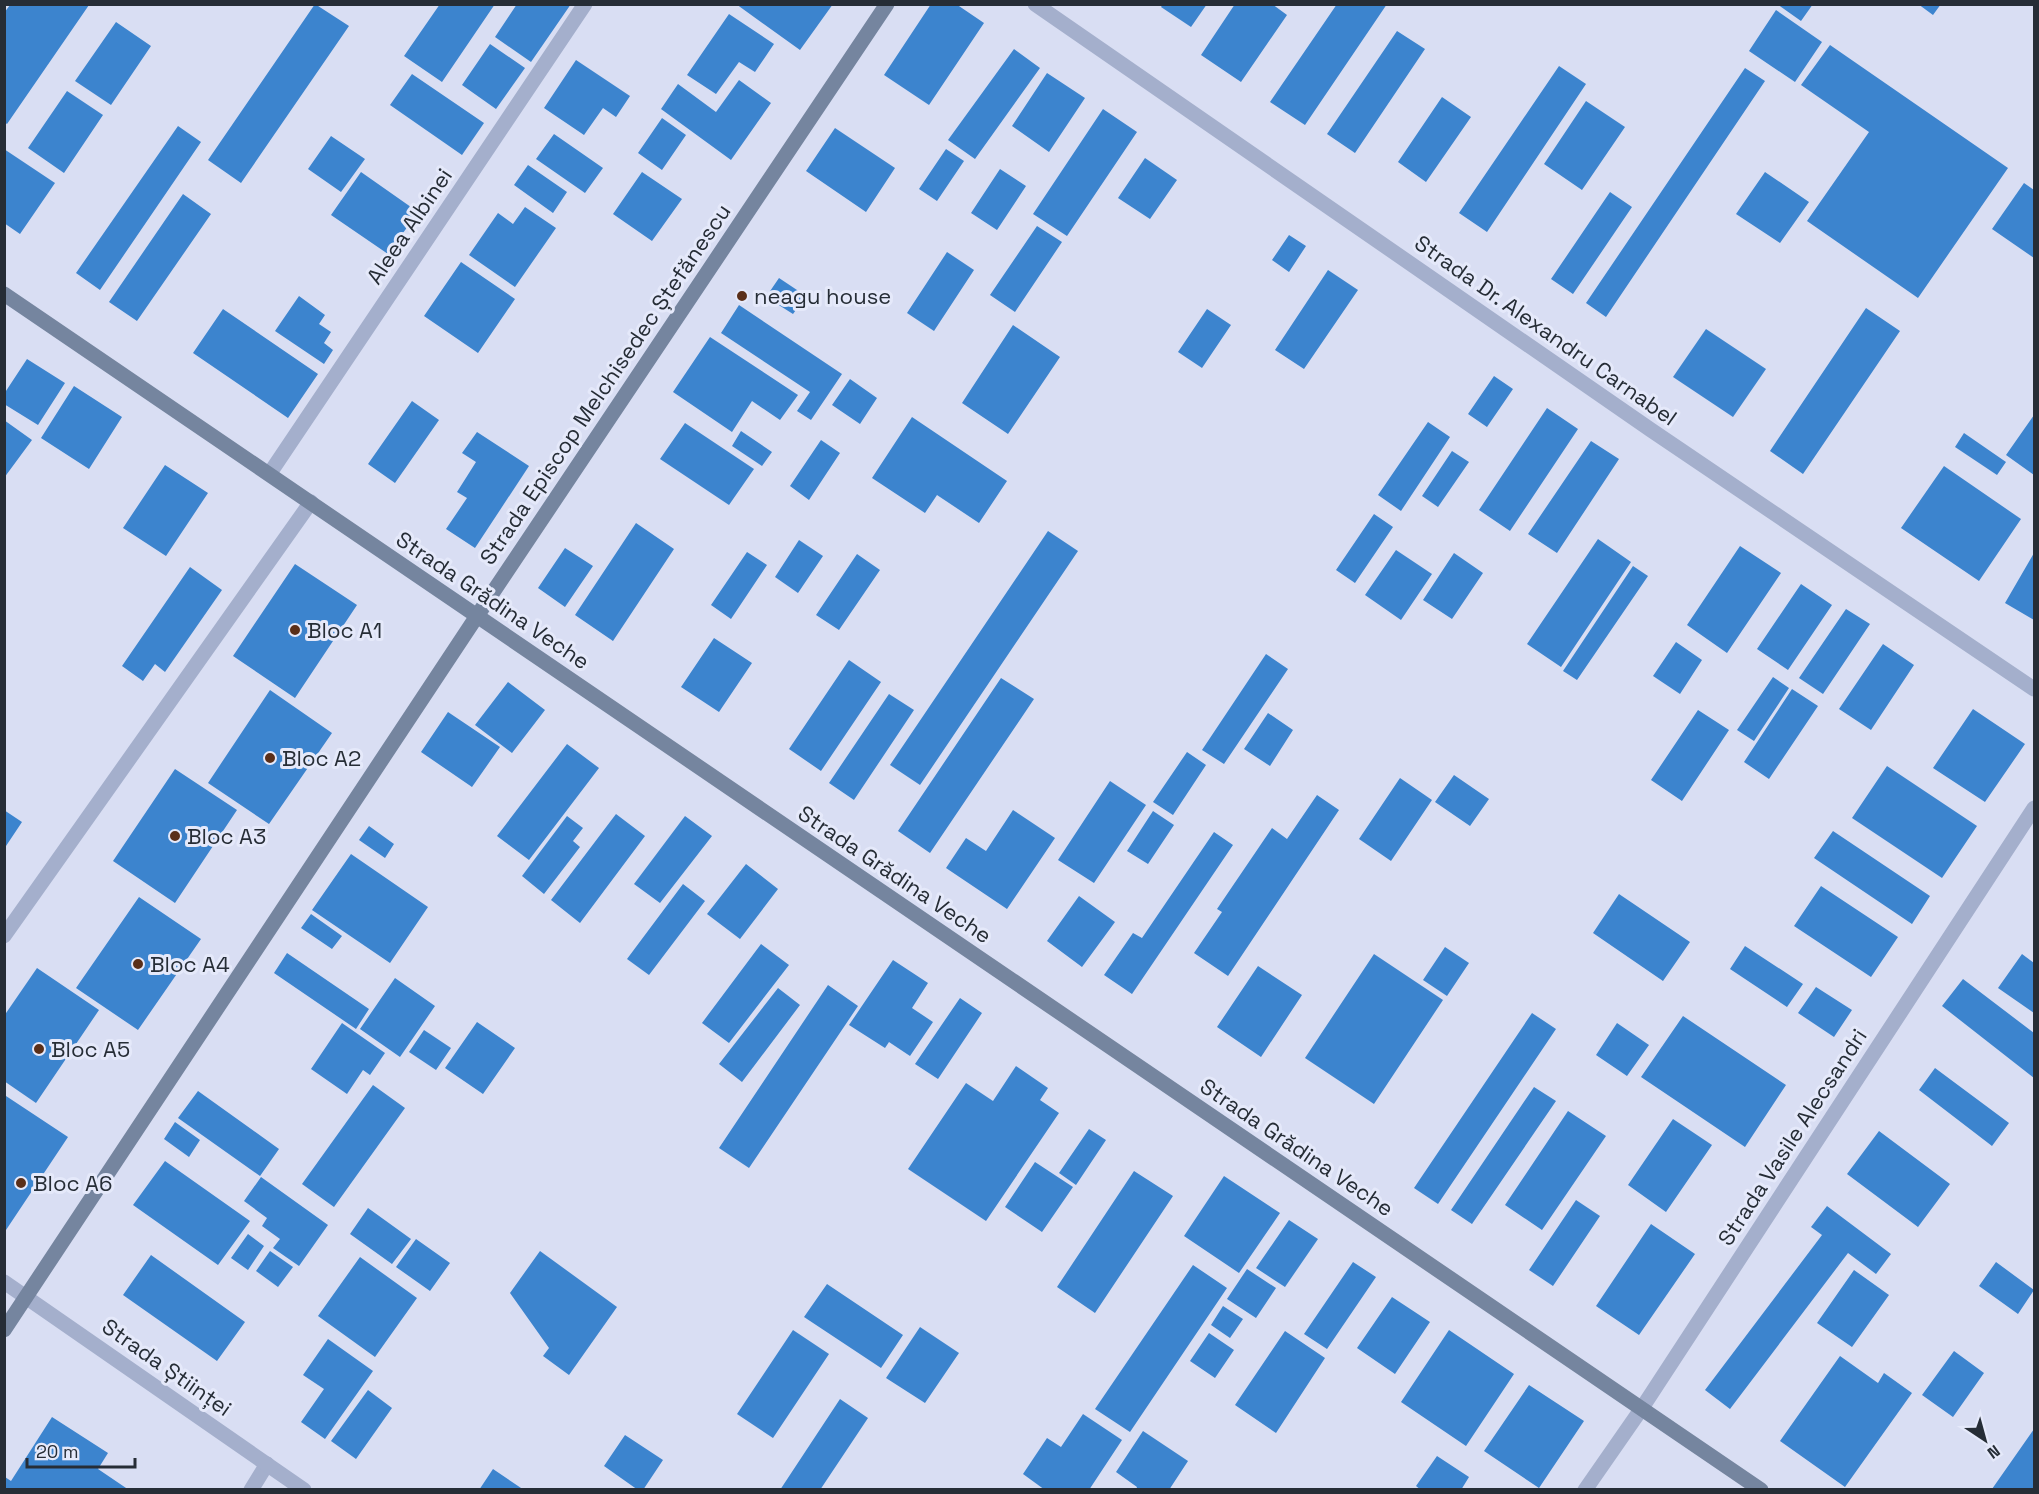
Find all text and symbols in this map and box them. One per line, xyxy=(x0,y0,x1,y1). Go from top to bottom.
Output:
street label: Aleea Albinei xyxy=(360,163,458,289)
street label: Strada Episcop Melchisedec Ștefănescu xyxy=(473,198,737,570)
street label: Strada Dr. Alexandru Carnabel xyxy=(1409,229,1683,431)
place label: neagu house xyxy=(754,282,891,310)
marker: neagu house xyxy=(735,289,749,303)
street label: Strada Grădina Veche xyxy=(391,525,595,675)
place label: Bloc A1 xyxy=(307,616,382,644)
marker: Bloc A1 xyxy=(288,623,302,637)
place label: Bloc A2 xyxy=(282,744,361,772)
marker: Bloc A2 xyxy=(263,751,277,765)
street label: Strada Grădina Veche xyxy=(793,799,997,949)
place label: Bloc A3 xyxy=(187,822,266,850)
marker: Bloc A3 xyxy=(168,829,182,843)
place label: Bloc A4 xyxy=(150,950,230,978)
marker: Bloc A4 xyxy=(131,957,145,971)
street label: Strada Vasile Alecsandri xyxy=(1711,1023,1873,1251)
place label: Bloc A5 xyxy=(51,1035,130,1063)
marker: Bloc A5 xyxy=(32,1042,46,1056)
street label: Strada Grădina Veche xyxy=(1195,1072,1399,1222)
place label: Bloc A6 xyxy=(33,1169,112,1197)
marker: Bloc A6 xyxy=(14,1176,28,1190)
street label: Strada Științei xyxy=(97,1312,237,1422)
north arrow xyxy=(1955,1410,2015,1470)
scale bar xyxy=(27,1431,135,1469)
text: 20 m xyxy=(36,1440,79,1463)
text: N xyxy=(1983,1440,2004,1463)

